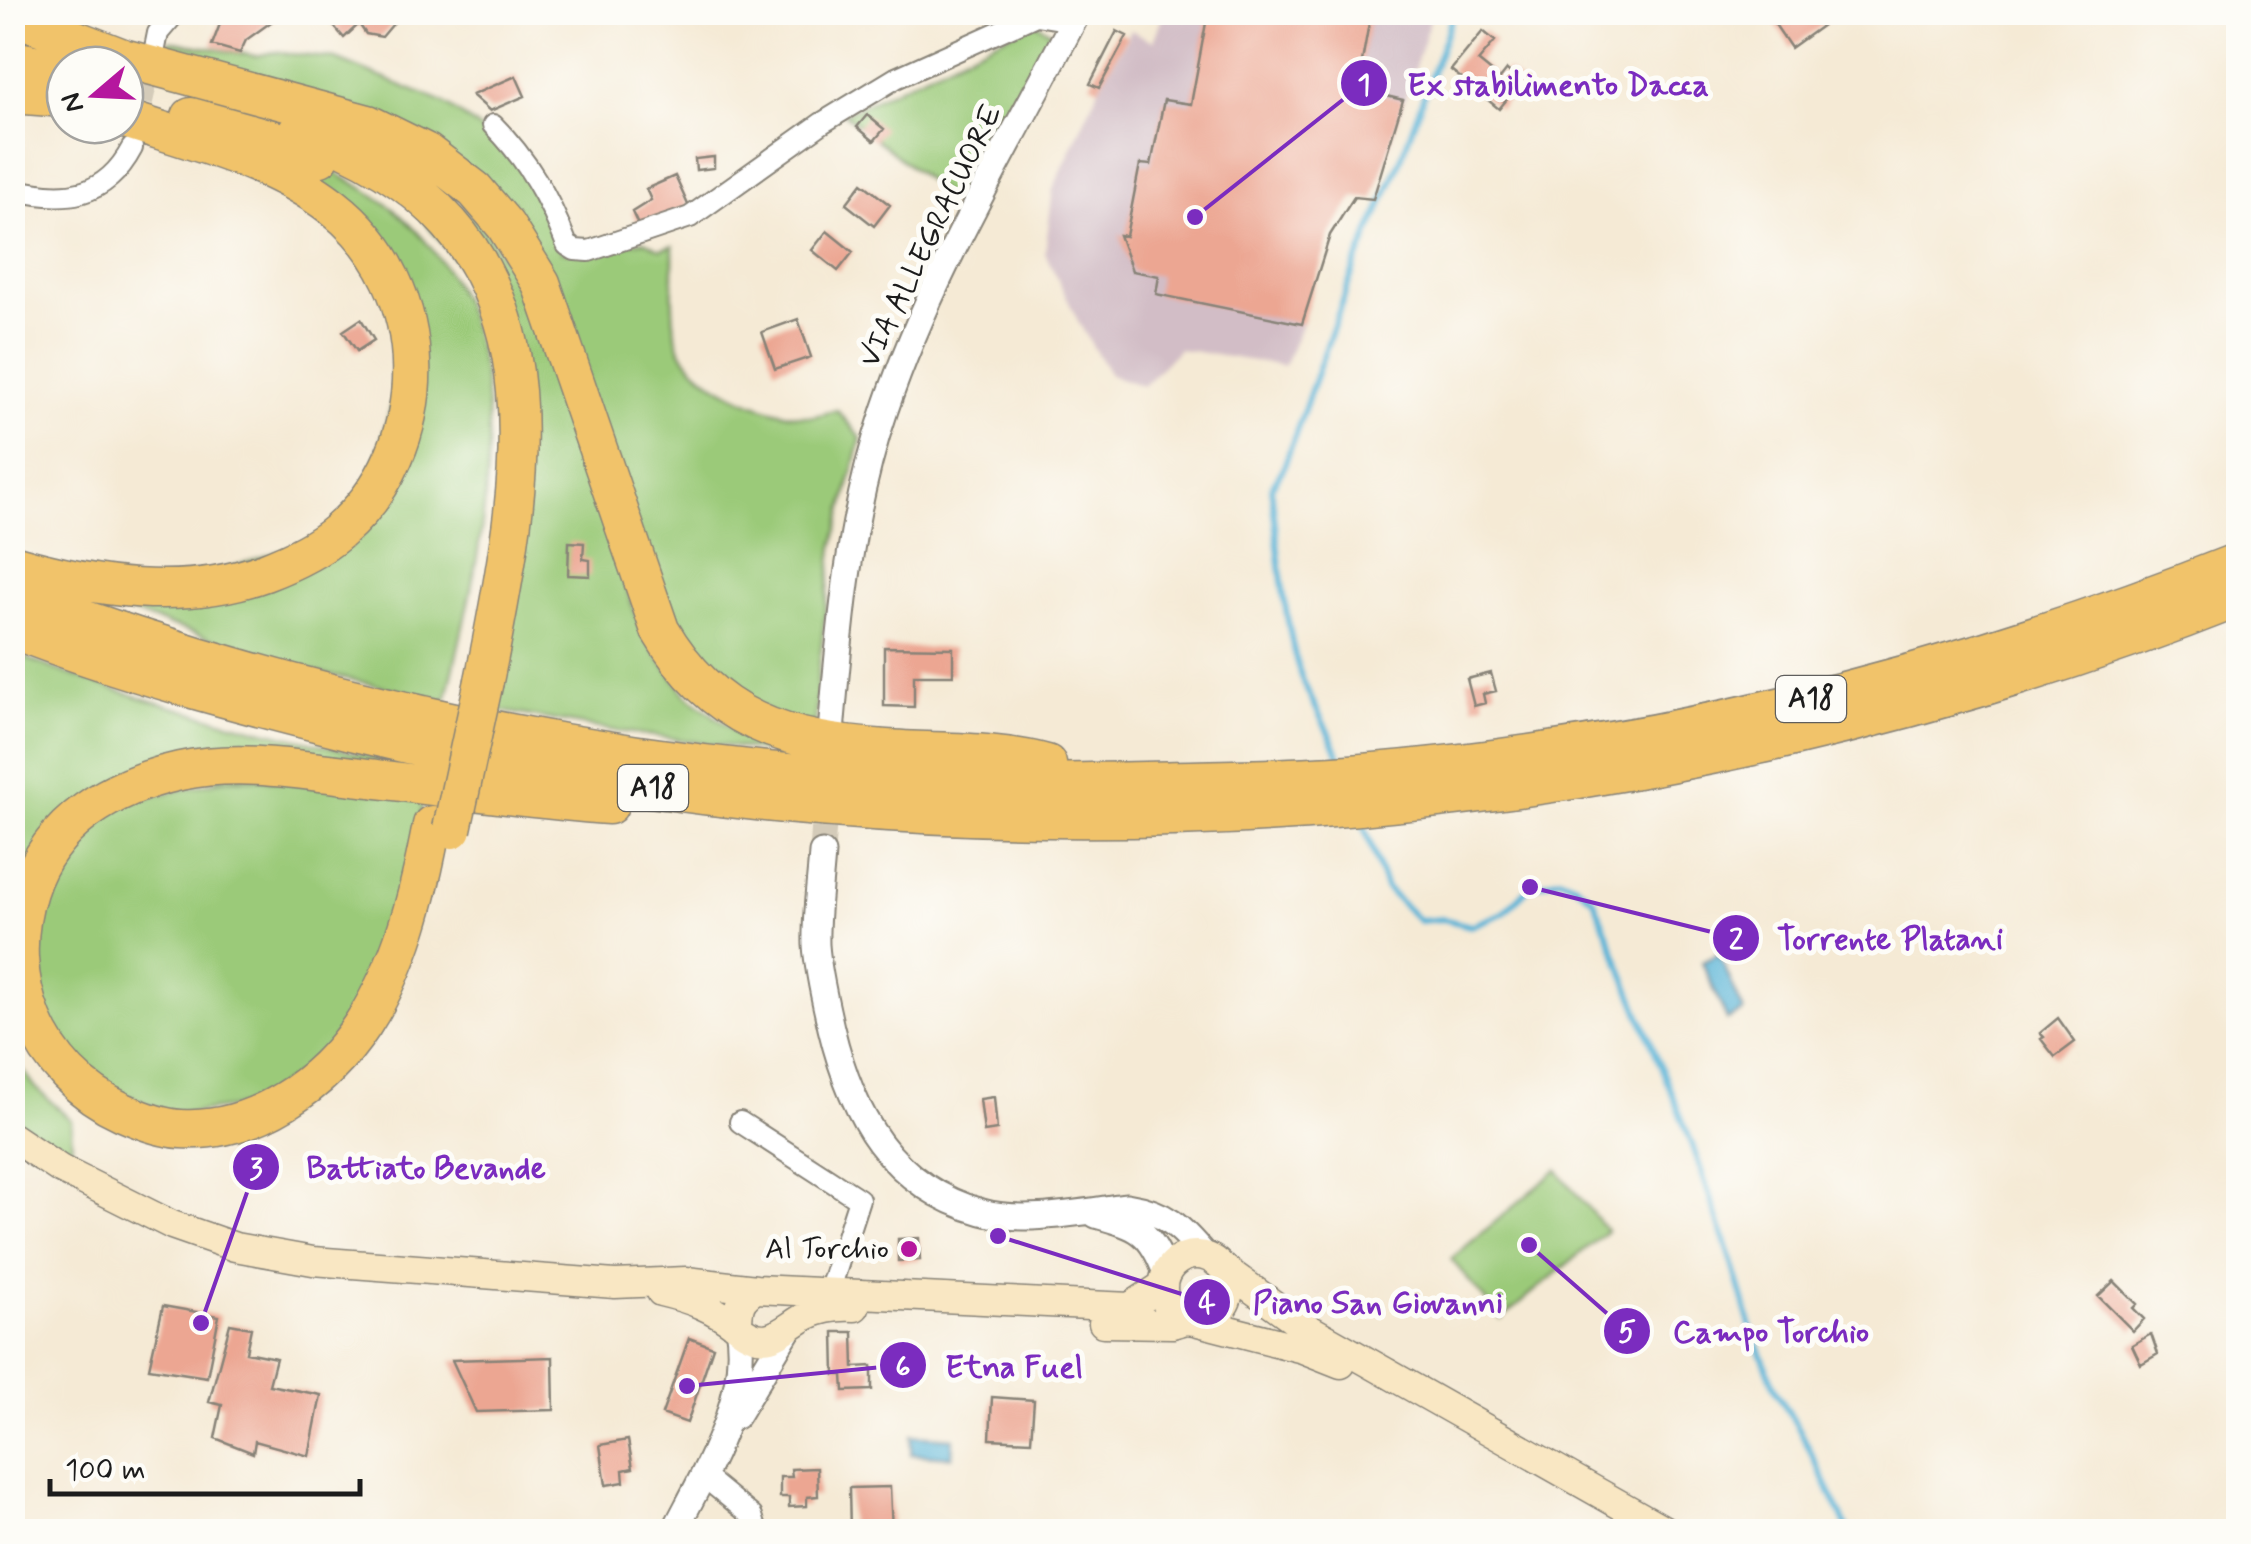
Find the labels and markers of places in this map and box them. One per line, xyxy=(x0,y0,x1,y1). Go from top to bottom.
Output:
callout: Ex stabilimento Dacca xyxy=(1339,52,1728,114)
callout: Torrente Platani xyxy=(1711,907,2019,969)
callout: Battiato Bevande xyxy=(231,1136,571,1198)
place label: Al Torchio xyxy=(765,1230,889,1269)
marker: Al Torchio xyxy=(898,1238,920,1260)
callout: Piano San Giovanni xyxy=(1182,1271,1523,1333)
callout: Campo Torchio xyxy=(1602,1300,1890,1362)
callout: Etna Fuel xyxy=(878,1334,1100,1396)

